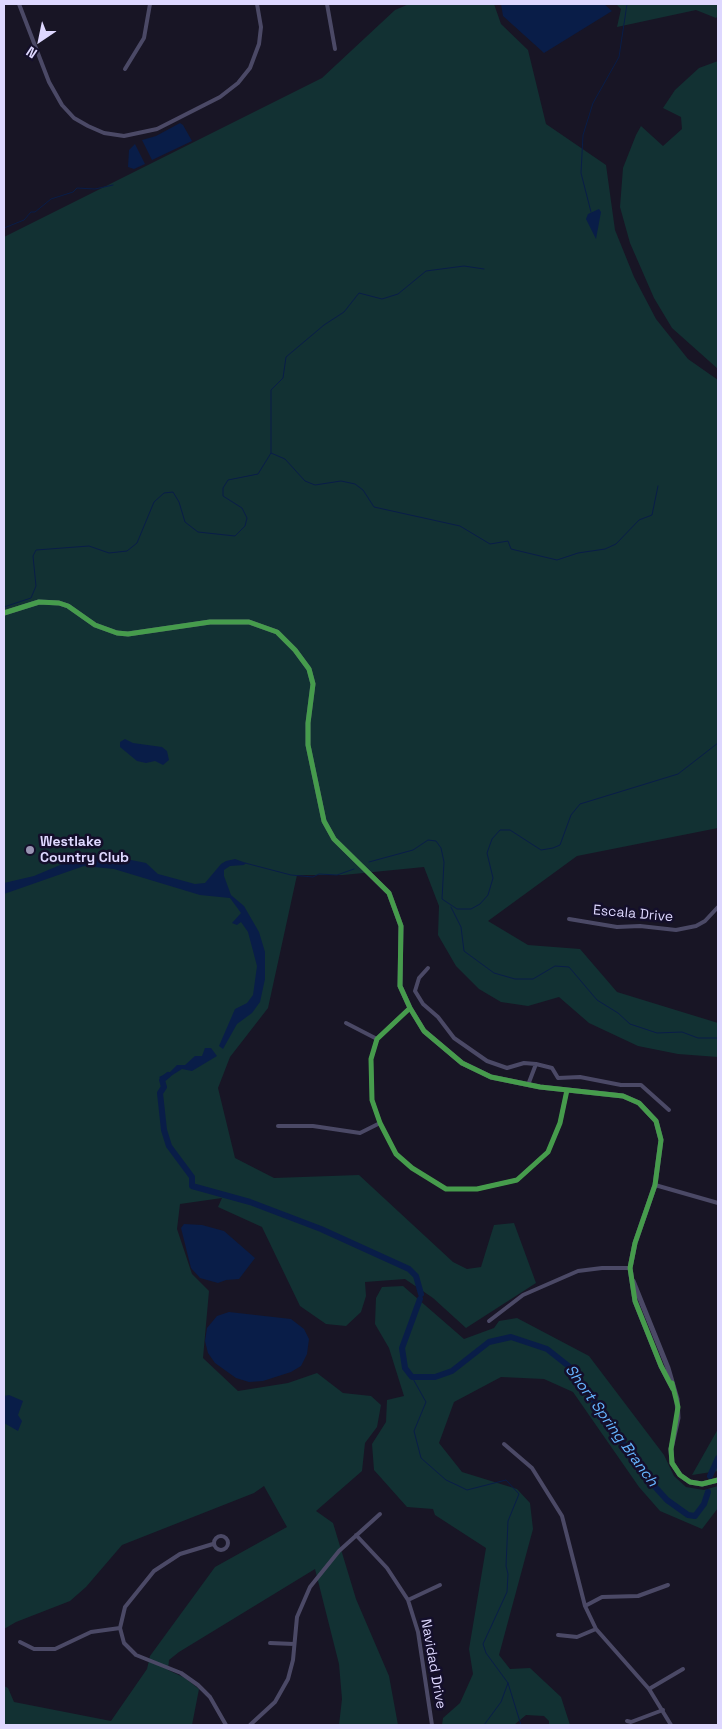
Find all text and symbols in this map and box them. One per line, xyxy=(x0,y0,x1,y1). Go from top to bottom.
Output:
north arrow xyxy=(15,15,65,65)
text: N xyxy=(23,42,41,63)
place label: Westlake Country Club xyxy=(40,834,129,866)
marker: Westlake Country Club xyxy=(24,844,36,856)
street label: Escala Drive xyxy=(592,902,674,926)
water label: Short Spring Branch xyxy=(561,1362,661,1490)
street label: Navidad Drive xyxy=(417,1618,449,1710)

